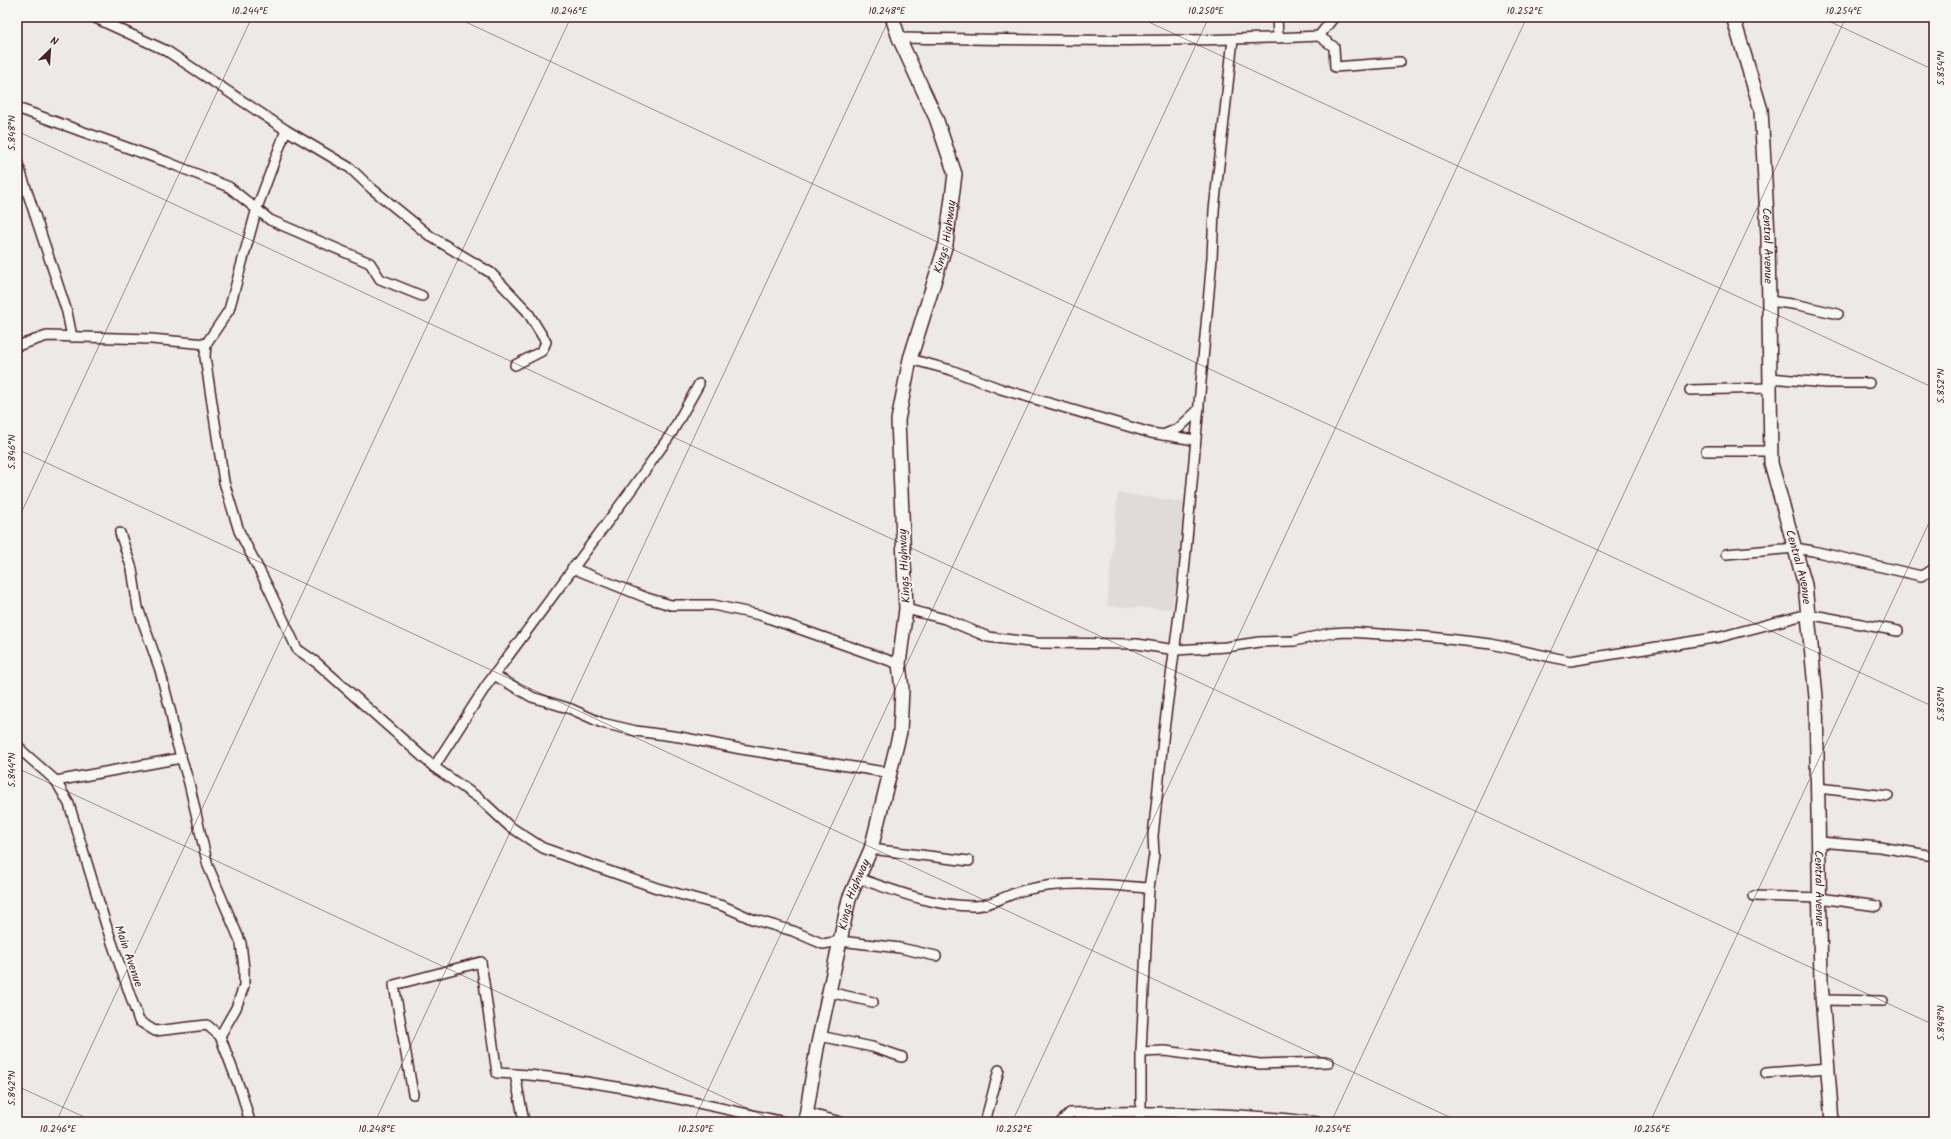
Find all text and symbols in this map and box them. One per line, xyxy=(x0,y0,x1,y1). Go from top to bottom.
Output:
text: 10.244°E xyxy=(232,3,269,19)
text: 10.246°E xyxy=(551,3,588,19)
text: 10.248°E xyxy=(868,3,907,19)
text: 10.250°E xyxy=(1188,3,1225,19)
text: 10.252°E xyxy=(1507,3,1545,19)
text: 10.254°E xyxy=(1826,3,1863,19)
north arrow xyxy=(30,30,70,70)
text: N xyxy=(47,32,61,51)
text: 5.854°N xyxy=(1933,50,1949,85)
text: 5.848°N xyxy=(4,115,20,151)
street label: Kings Highway xyxy=(928,199,962,276)
street label: Central Avenue xyxy=(1756,207,1778,285)
text: 5.852°N xyxy=(1933,368,1949,404)
text: 5.846°N xyxy=(4,434,20,470)
street label: Central Avenue xyxy=(1780,527,1816,606)
street label: Kings Highway xyxy=(893,528,916,604)
text: 5.850°N xyxy=(1933,687,1949,721)
text: 5.844°N xyxy=(4,752,20,787)
street label: Central Avenue xyxy=(1809,850,1829,927)
street label: Kings Highway xyxy=(834,856,876,932)
street label: Main Avenue xyxy=(109,923,148,990)
text: 5.848°N xyxy=(1933,1005,1949,1041)
text: 5.842°N xyxy=(4,1070,20,1106)
text: 10.246°E xyxy=(40,1121,77,1137)
text: 10.248°E xyxy=(358,1121,397,1137)
text: 10.250°E xyxy=(678,1121,715,1137)
text: 10.252°E xyxy=(996,1121,1034,1137)
text: 10.254°E xyxy=(1315,1121,1352,1137)
text: 10.256°E xyxy=(1634,1121,1671,1137)

